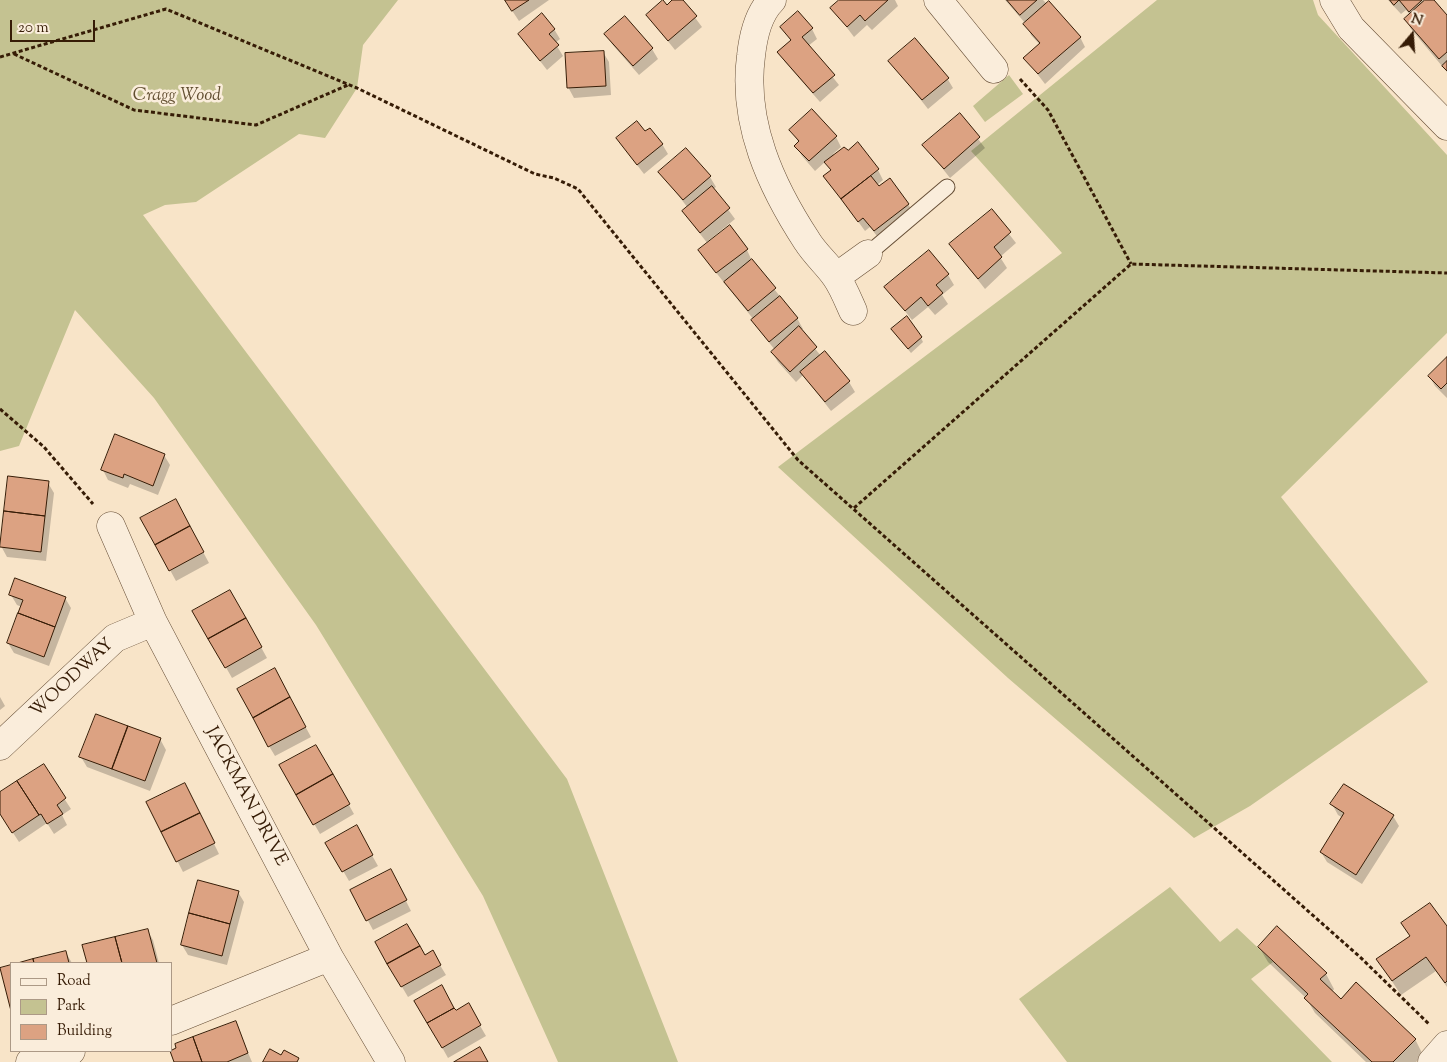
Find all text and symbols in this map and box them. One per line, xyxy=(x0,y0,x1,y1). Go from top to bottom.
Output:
text: N xyxy=(1408,9,1425,32)
scale bar xyxy=(12,10,98,42)
north arrow xyxy=(1387,10,1437,60)
text: 20 m xyxy=(18,18,49,39)
park label: Cragg Wood xyxy=(133,86,221,108)
street label: WOODWAY xyxy=(27,635,119,723)
street label: JACKMAN DRIVE xyxy=(199,724,291,870)
legend xyxy=(10,962,172,1052)
text: Road xyxy=(57,971,91,992)
text: Park xyxy=(57,996,86,1017)
text: Building xyxy=(57,1021,112,1042)

